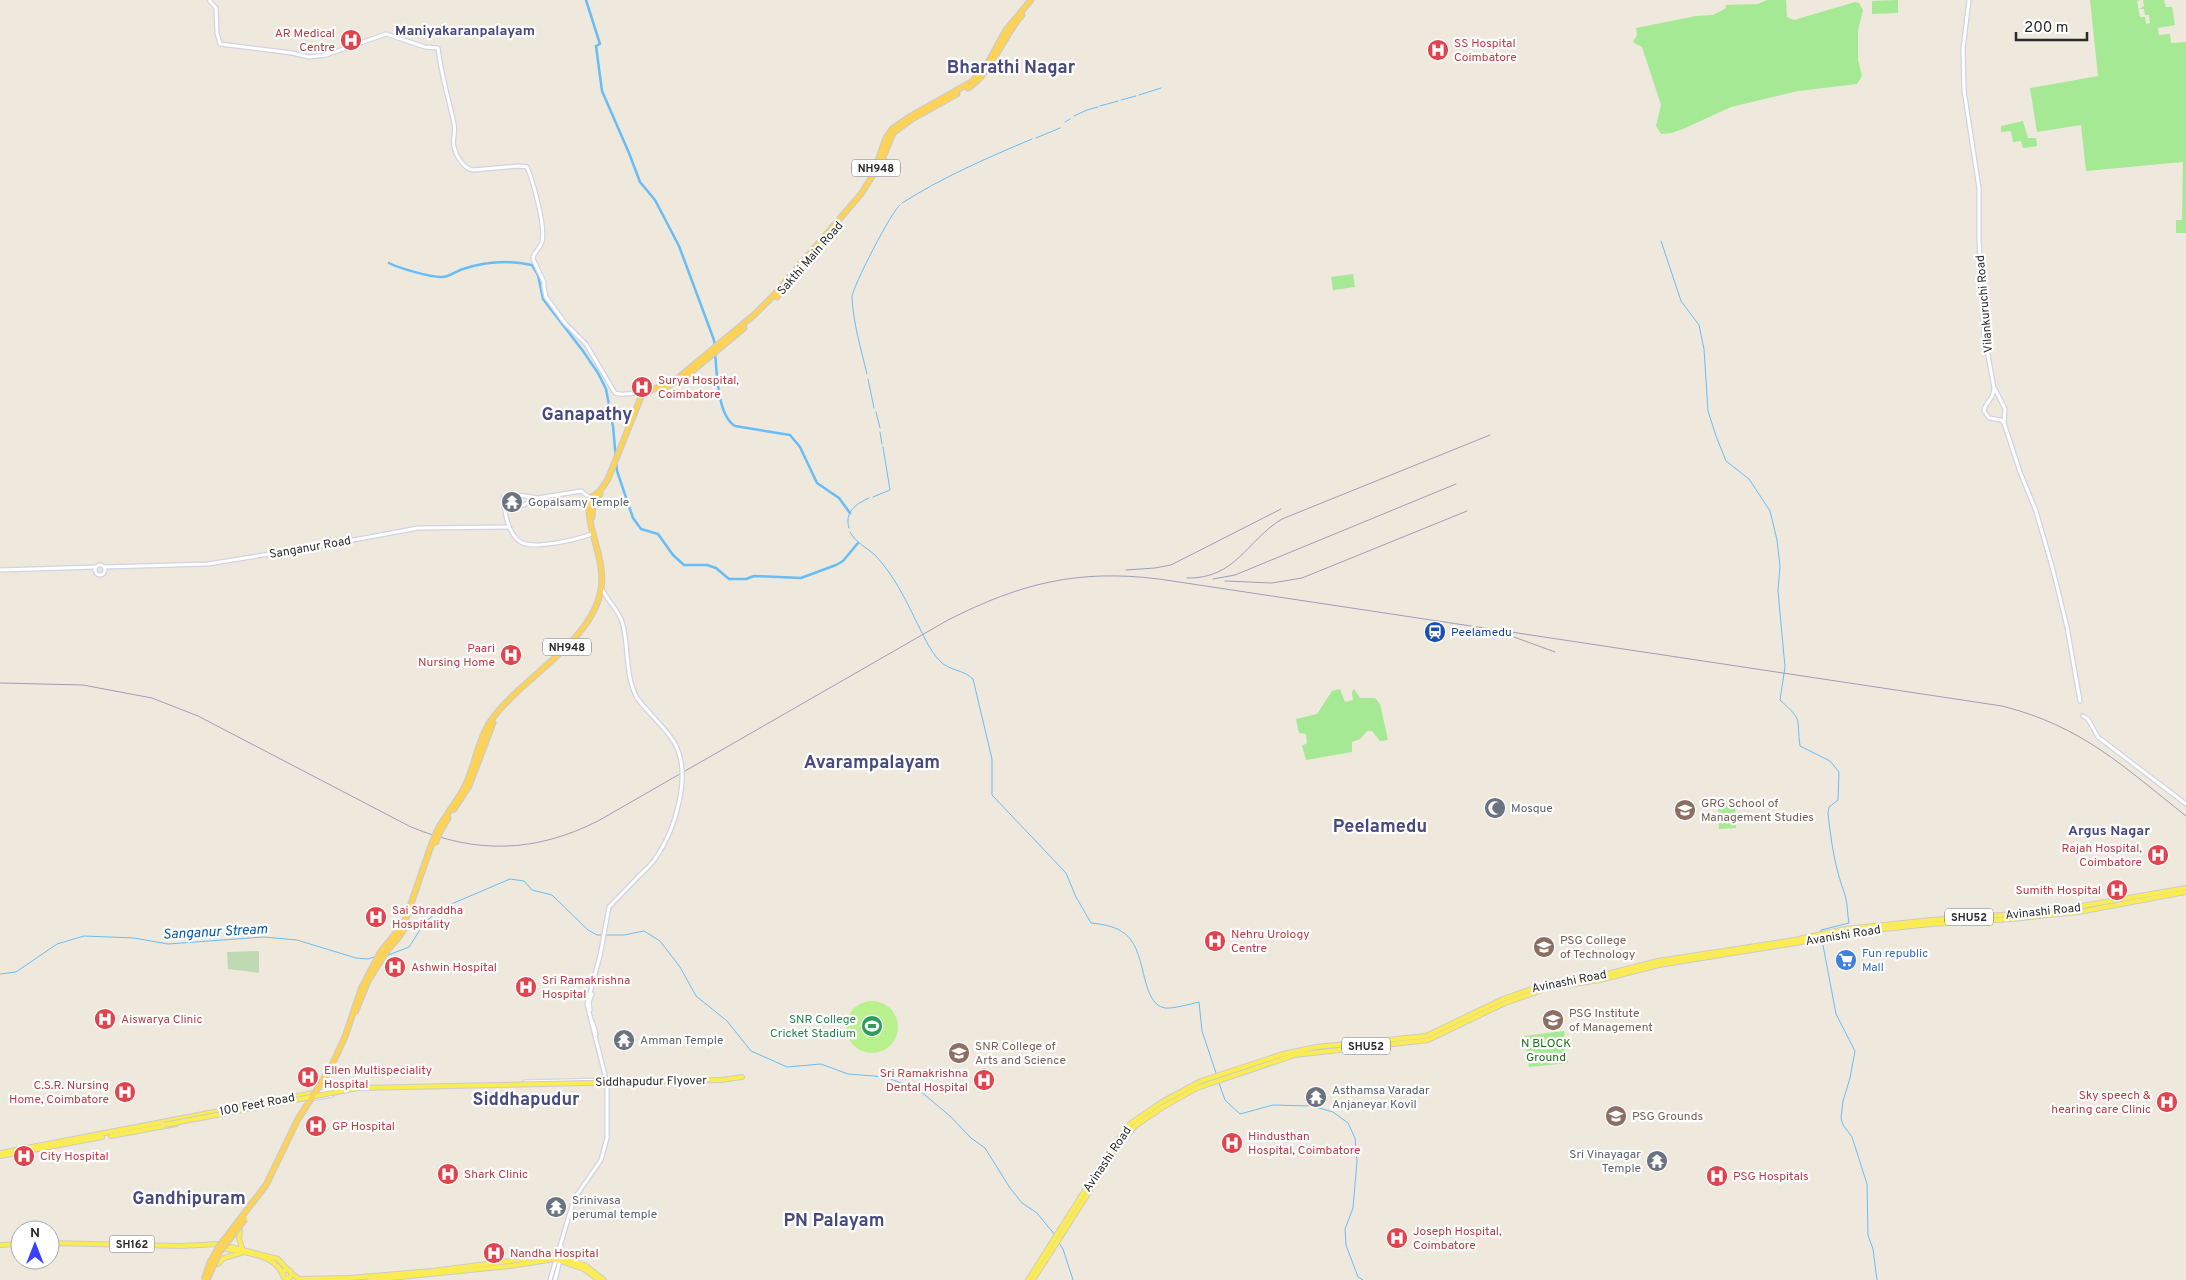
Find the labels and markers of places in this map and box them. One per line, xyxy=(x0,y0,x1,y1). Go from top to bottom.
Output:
place label: AR Medical Centre xyxy=(275,26,335,56)
hospital icon: AR Medical Centre xyxy=(339,28,363,52)
place label: SS Hospital Coimbatore xyxy=(1454,36,1517,66)
hospital icon: SS Hospital Coimbatore xyxy=(1426,38,1450,62)
place label: Surya Hospital, Coimbatore xyxy=(658,373,739,403)
hospital icon: Surya Hospital, Coimbatore xyxy=(630,375,654,399)
temple icon: Gopalsamy Temple xyxy=(500,490,524,514)
place label: Gopalsamy Temple xyxy=(528,495,629,511)
station icon: Peelamedu xyxy=(1423,620,1447,644)
place label: Peelamedu xyxy=(1451,625,1512,641)
place label: Paari Nursing Home xyxy=(418,641,495,671)
hospital icon: Paari Nursing Home xyxy=(499,643,523,667)
mosque icon: Mosque xyxy=(1483,796,1507,820)
place label: GRG School of Management Studies xyxy=(1701,796,1814,826)
school or university icon: GRG School of Management Studies xyxy=(1673,798,1697,822)
place label: Mosque xyxy=(1511,801,1553,817)
place label: Rajah Hospital, Coimbatore xyxy=(2062,841,2142,871)
hospital icon: Rajah Hospital, Coimbatore xyxy=(2146,843,2170,867)
hospital icon: Sumith Hospital xyxy=(2105,878,2129,902)
place label: Sumith Hospital xyxy=(2016,883,2101,899)
place label: Sai Shraddha Hospitality xyxy=(392,903,463,933)
hospital icon: Sai Shraddha Hospitality xyxy=(364,905,388,929)
place label: Nehru Urology Centre xyxy=(1231,927,1310,957)
hospital icon: Nehru Urology Centre xyxy=(1203,929,1227,953)
place label: PSG College of Technology xyxy=(1560,933,1635,963)
school or university icon: PSG College of Technology xyxy=(1532,935,1556,959)
place label: Fun republic Mall xyxy=(1862,946,1928,976)
supermarket icon: Fun republic Mall xyxy=(1834,948,1858,972)
hospital icon: Ashwin Hospital xyxy=(383,955,407,979)
place label: Ashwin Hospital xyxy=(411,960,497,976)
place label: Sri Ramakrishna Hospital xyxy=(542,973,630,1003)
hospital icon: Sri Ramakrishna Hospital xyxy=(514,975,538,999)
place label: PSG Institute of Management xyxy=(1569,1006,1653,1036)
hospital icon: Aiswarya Clinic xyxy=(93,1007,117,1031)
school or university icon: PSG Institute of Management xyxy=(1541,1008,1565,1032)
place label: Aiswarya Clinic xyxy=(121,1012,202,1028)
place label: SNR College Cricket Stadium xyxy=(770,1012,856,1042)
sports icon: SNR College Cricket Stadium xyxy=(860,1014,884,1038)
temple icon: Amman Temple xyxy=(612,1028,636,1052)
place label: Amman Temple xyxy=(640,1033,723,1049)
place label: SNR College of Arts and Science xyxy=(975,1039,1066,1069)
school or university icon: SNR College of Arts and Science xyxy=(947,1041,971,1065)
place label: Ellen Multispeciality Hospital xyxy=(324,1063,432,1093)
hospital icon: Ellen Multispeciality Hospital xyxy=(296,1065,320,1089)
place label: Sri Ramakrishna Dental Hospital xyxy=(880,1066,968,1096)
hospital icon: Sri Ramakrishna Dental Hospital xyxy=(972,1068,996,1092)
place label: C.S.R. Nursing Home, Coimbatore xyxy=(9,1078,109,1108)
hospital icon: C.S.R. Nursing Home, Coimbatore xyxy=(113,1080,137,1104)
place label: Asthamsa Varadar Anjaneyar Kovil xyxy=(1332,1083,1430,1113)
temple icon: Asthamsa Varadar Anjaneyar Kovil xyxy=(1304,1085,1328,1109)
place label: Sky speech & hearing care Clinic xyxy=(2051,1088,2151,1118)
hospital icon: Sky speech & hearing care Clinic xyxy=(2155,1090,2179,1114)
school or university icon: PSG Grounds xyxy=(1604,1104,1628,1128)
place label: PSG Grounds xyxy=(1632,1109,1703,1125)
hospital icon: GP Hospital xyxy=(304,1114,328,1138)
place label: GP Hospital xyxy=(332,1119,395,1135)
place label: Hindusthan Hospital, Coimbatore xyxy=(1248,1129,1361,1159)
hospital icon: Hindusthan Hospital, Coimbatore xyxy=(1220,1131,1244,1155)
hospital icon: City Hospital xyxy=(12,1144,36,1168)
place label: Sri Vinayagar Temple xyxy=(1569,1147,1641,1177)
place label: City Hospital xyxy=(40,1149,109,1165)
temple icon: Sri Vinayagar Temple xyxy=(1645,1149,1669,1173)
hospital icon: Shark Clinic xyxy=(436,1162,460,1186)
hospital icon: PSG Hospitals xyxy=(1705,1164,1729,1188)
place label: Shark Clinic xyxy=(464,1167,528,1183)
place label: PSG Hospitals xyxy=(1733,1169,1809,1185)
place label: Srinivasa perumal temple xyxy=(572,1193,657,1223)
temple icon: Srinivasa perumal temple xyxy=(544,1195,568,1219)
place label: Joseph Hospital, Coimbatore xyxy=(1413,1224,1502,1254)
hospital icon: Joseph Hospital, Coimbatore xyxy=(1385,1226,1409,1250)
hospital icon: Nandha Hospital xyxy=(482,1241,506,1265)
place label: Nandha Hospital xyxy=(510,1246,599,1262)

